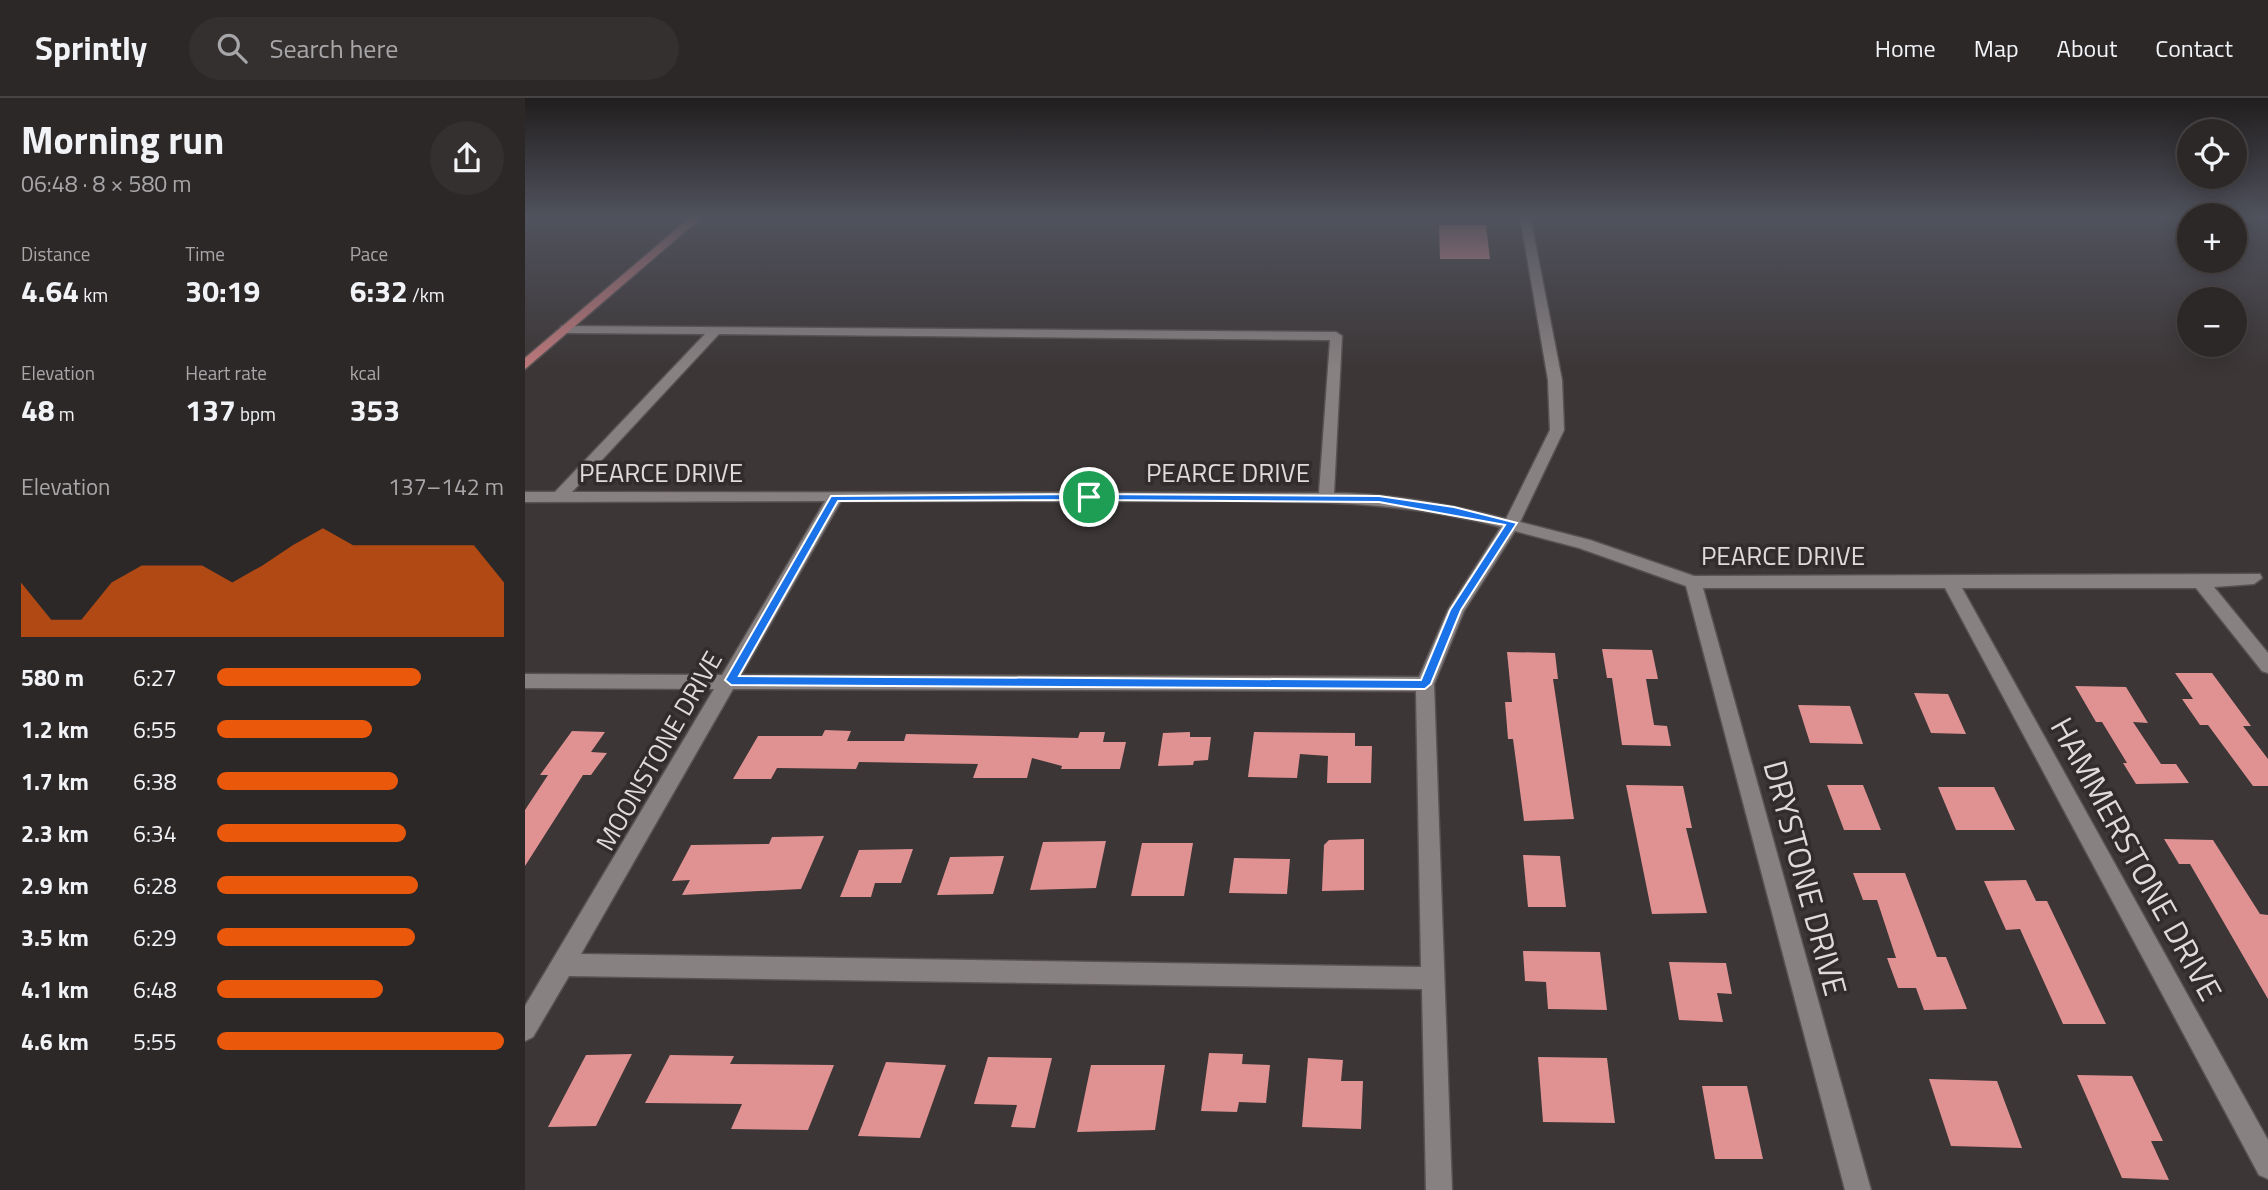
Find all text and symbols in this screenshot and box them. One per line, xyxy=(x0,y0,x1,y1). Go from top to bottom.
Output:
search box xyxy=(189,17,679,80)
text: Sprintly xyxy=(35,23,147,73)
icon: search xyxy=(213,29,251,67)
text: Search here xyxy=(269,29,398,68)
text: Home xyxy=(1875,30,1936,66)
text: Map xyxy=(1974,30,2019,66)
text: About xyxy=(2057,30,2117,66)
text: Contact xyxy=(2155,30,2233,66)
text: Morning run xyxy=(21,111,224,169)
map controls xyxy=(2177,119,2247,357)
button: locate xyxy=(2177,119,2247,189)
button: share xyxy=(430,121,504,195)
text: 06:48 · 8 × 580 m xyxy=(21,166,191,201)
button: + xyxy=(2177,203,2247,273)
text: Distance xyxy=(21,239,90,268)
text: Time xyxy=(185,239,225,268)
text: Pace xyxy=(350,239,388,268)
text: 4.64 xyxy=(21,268,79,314)
text: 30:19 xyxy=(185,268,260,314)
text: 6:32 xyxy=(350,268,408,314)
text: km xyxy=(79,280,108,309)
text: /km xyxy=(408,280,445,309)
button: − xyxy=(2177,287,2247,357)
text: Elevation xyxy=(21,358,95,387)
text: Heart rate xyxy=(185,358,267,387)
text: kcal xyxy=(350,358,381,387)
text: 48 xyxy=(21,387,55,433)
text: 137 xyxy=(185,387,236,433)
text: 353 xyxy=(350,387,400,433)
text: m xyxy=(55,399,75,428)
text: bpm xyxy=(236,399,276,428)
street label: PEARCE DRIVE xyxy=(579,453,743,492)
street label: PEARCE DRIVE xyxy=(1146,453,1310,492)
pin xyxy=(1059,467,1119,527)
text: Elevation xyxy=(21,469,110,504)
text: 137–142 m xyxy=(388,469,504,504)
icon: arrive xyxy=(1070,478,1108,516)
street label: PEARCE DRIVE xyxy=(1701,536,1865,575)
street label: MOONSTONE DRIVE xyxy=(586,644,732,858)
text: 580 m xyxy=(21,660,84,695)
text: 6:27 xyxy=(133,660,177,695)
street label: HAMMERSTONE DRIVE xyxy=(2039,708,2235,1009)
text: 1.2 km xyxy=(21,712,89,747)
text: 6:55 xyxy=(133,712,177,747)
street label: DRYSTONE DRIVE xyxy=(1751,755,1860,1001)
text: 1.7 km xyxy=(21,764,89,799)
text: 6:38 xyxy=(133,764,177,799)
text: 2.3 km xyxy=(21,816,89,851)
text: 6:34 xyxy=(133,816,177,851)
text: 2.9 km xyxy=(21,868,89,903)
text: 6:28 xyxy=(133,868,177,903)
text: 3.5 km xyxy=(21,920,89,955)
text: 6:29 xyxy=(133,920,177,955)
text: 4.1 km xyxy=(21,972,89,1007)
text: 6:48 xyxy=(133,972,177,1007)
text: 4.6 km xyxy=(21,1024,89,1059)
text: 5:55 xyxy=(133,1024,177,1059)

